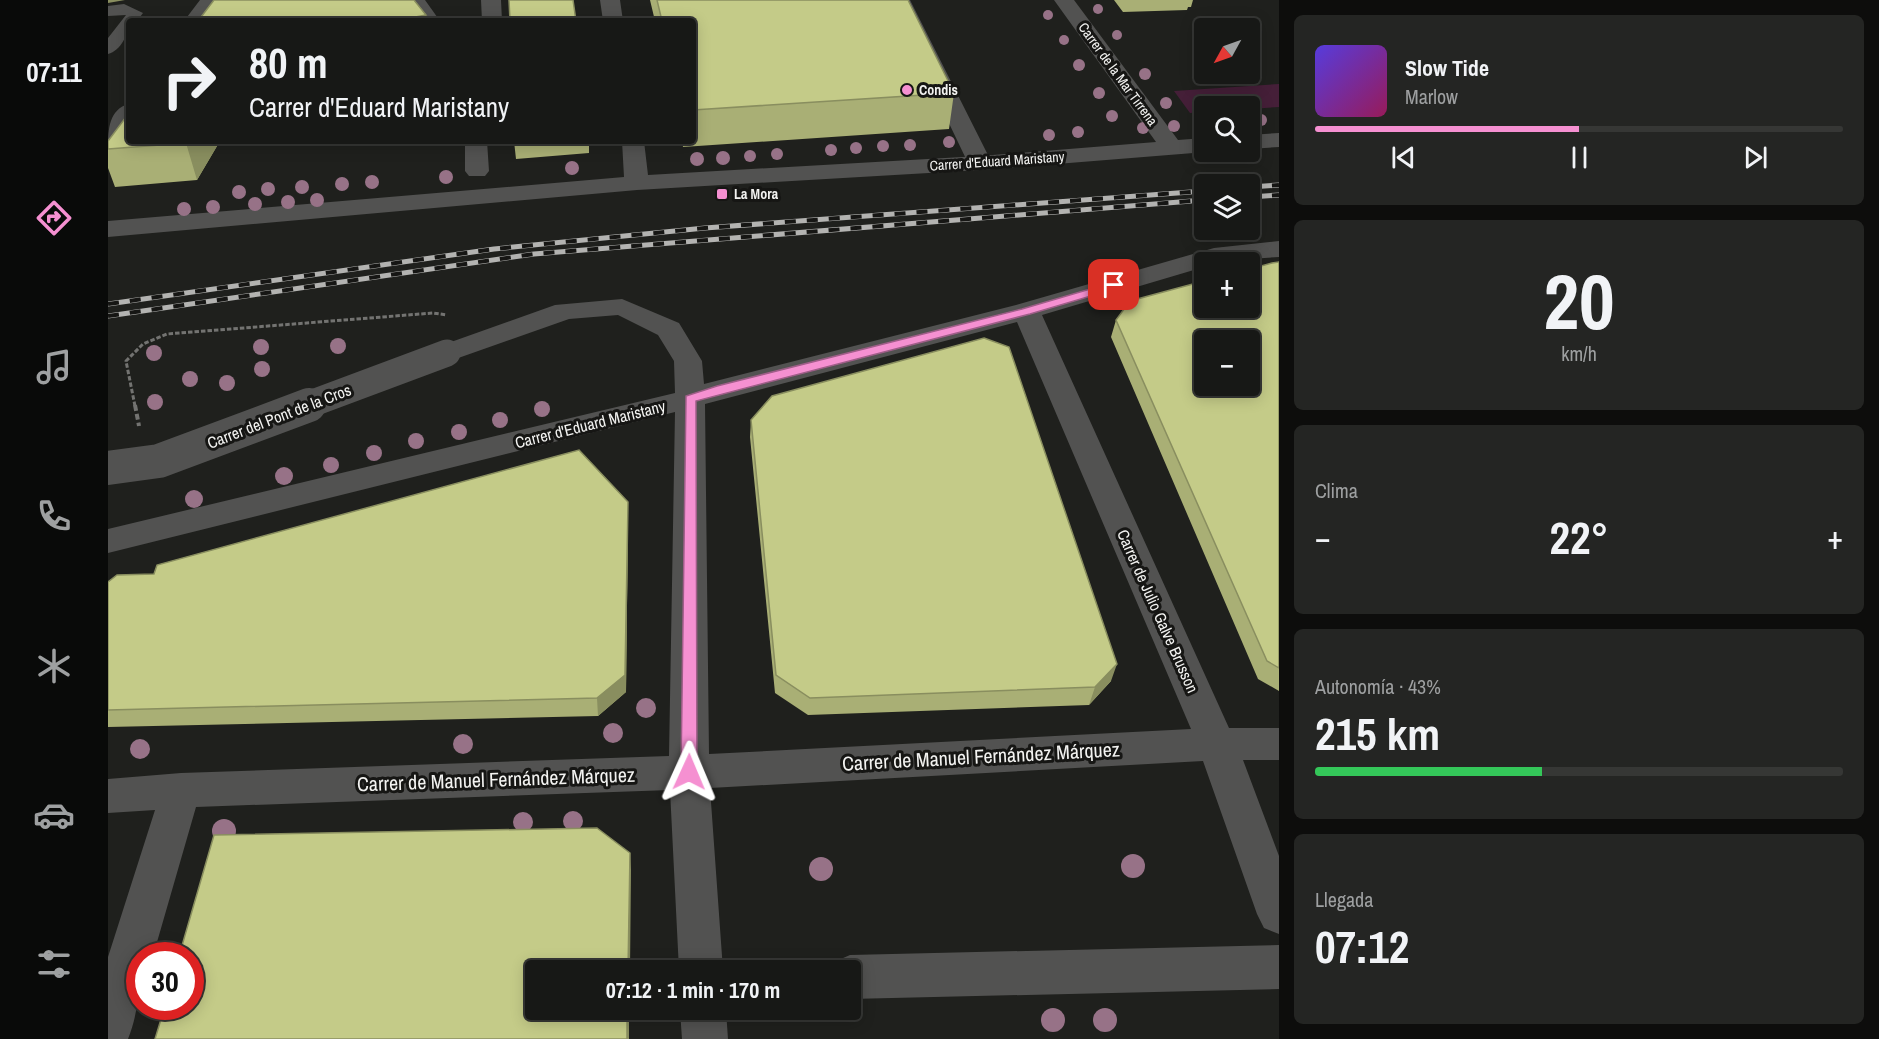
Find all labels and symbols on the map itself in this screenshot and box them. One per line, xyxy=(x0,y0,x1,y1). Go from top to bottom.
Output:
north arrow xyxy=(1194,18,1260,84)
street label: Carrer de la Mar Tirrena xyxy=(1074,19,1162,130)
place label: Condis xyxy=(919,81,958,99)
marker: Condis xyxy=(900,83,914,97)
street label: Carrer d'Eduard Maristany xyxy=(929,147,1065,175)
place label: La Mora xyxy=(734,185,779,203)
marker: La Mora xyxy=(715,187,729,201)
pin xyxy=(1088,259,1139,310)
street label: Carrer del Pont de la Cros xyxy=(204,378,354,454)
street label: Carrer d'Eduard Maristany xyxy=(513,395,668,453)
street label: Carrer de Julio Galve Brusson xyxy=(1112,526,1204,696)
street label: Carrer de Manuel Fernández Márquez xyxy=(841,735,1121,777)
position arrow xyxy=(657,740,721,804)
street label: Carrer de Manuel Fernández Márquez xyxy=(357,761,635,797)
speed limit sign: 30 xyxy=(126,942,204,1020)

